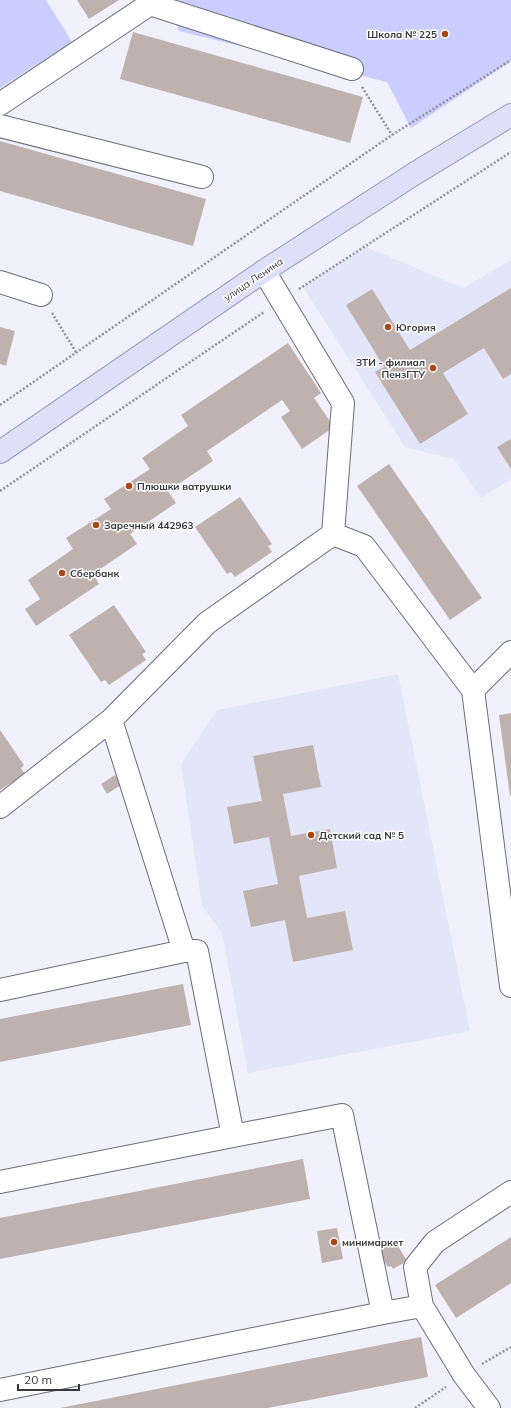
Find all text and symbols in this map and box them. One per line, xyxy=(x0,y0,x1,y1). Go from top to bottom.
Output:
place label: Школа № 225 xyxy=(367,28,437,41)
marker: Школа № 225 xyxy=(440,29,450,39)
street label: улица Ленина xyxy=(221,255,285,304)
place label: Югория xyxy=(396,321,436,334)
marker: Югория xyxy=(383,322,393,332)
place label: ЗТИ - филиал ПензГТУ xyxy=(356,356,425,381)
marker: ЗТИ - филиал ПензГТУ xyxy=(428,363,438,373)
place label: Плюшки ватрушки xyxy=(137,480,231,493)
marker: Плюшки ватрушки xyxy=(124,481,134,491)
place label: Заречный 442963 xyxy=(104,519,194,532)
marker: Заречный 442963 xyxy=(91,520,101,530)
place label: Сбербанк xyxy=(70,567,119,580)
marker: Сбербанк xyxy=(57,568,67,578)
place label: Детский сад № 5 xyxy=(319,829,404,842)
marker: Детский сад № 5 xyxy=(306,830,316,840)
place label: минимаркет xyxy=(342,1236,403,1249)
marker: минимаркет xyxy=(329,1237,339,1247)
scale bar xyxy=(18,1366,79,1392)
text: 20 m xyxy=(24,1372,52,1387)

